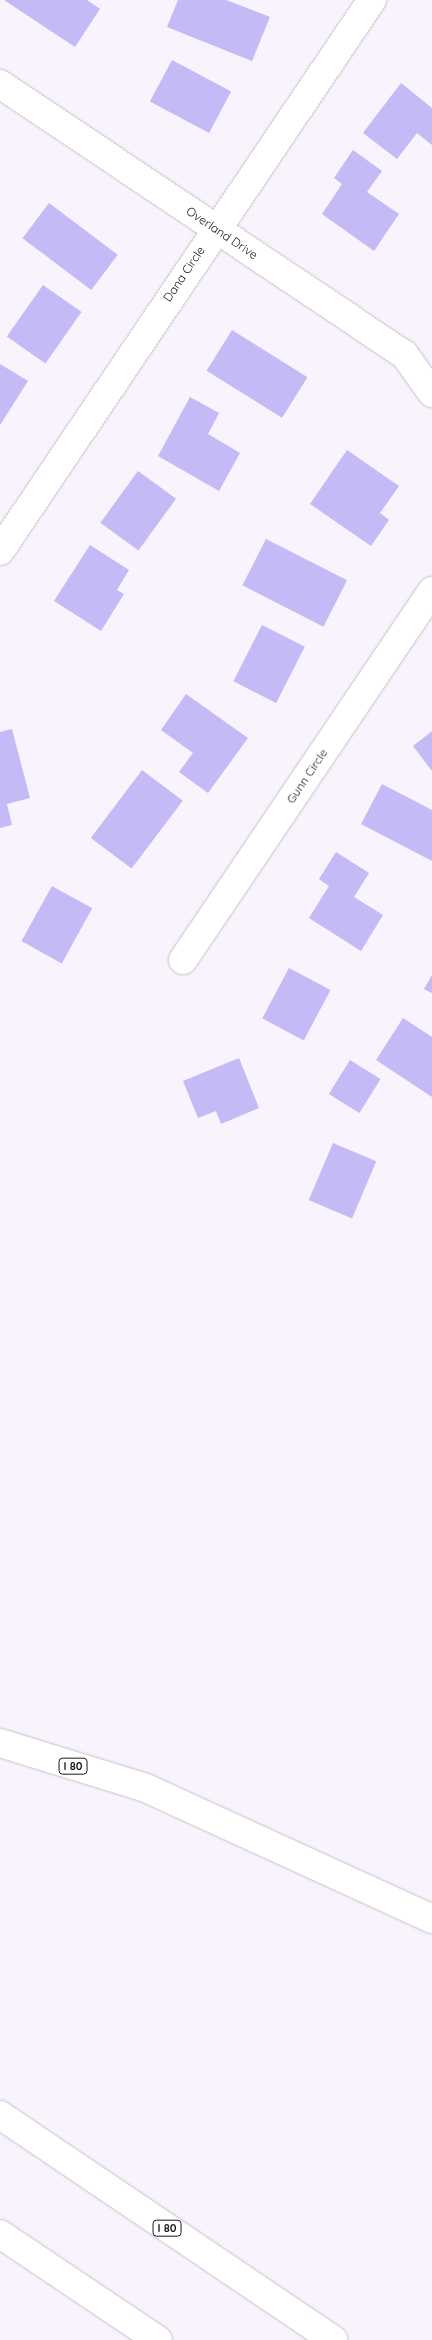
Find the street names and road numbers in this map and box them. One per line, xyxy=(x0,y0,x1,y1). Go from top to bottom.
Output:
street label: Overland Drive xyxy=(183,204,261,262)
street label: Dana Circle xyxy=(160,244,208,304)
street label: Gunn Circle xyxy=(283,746,331,806)
road number: I 80 xyxy=(58,1758,88,1774)
road number: I 80 xyxy=(152,2220,182,2236)

